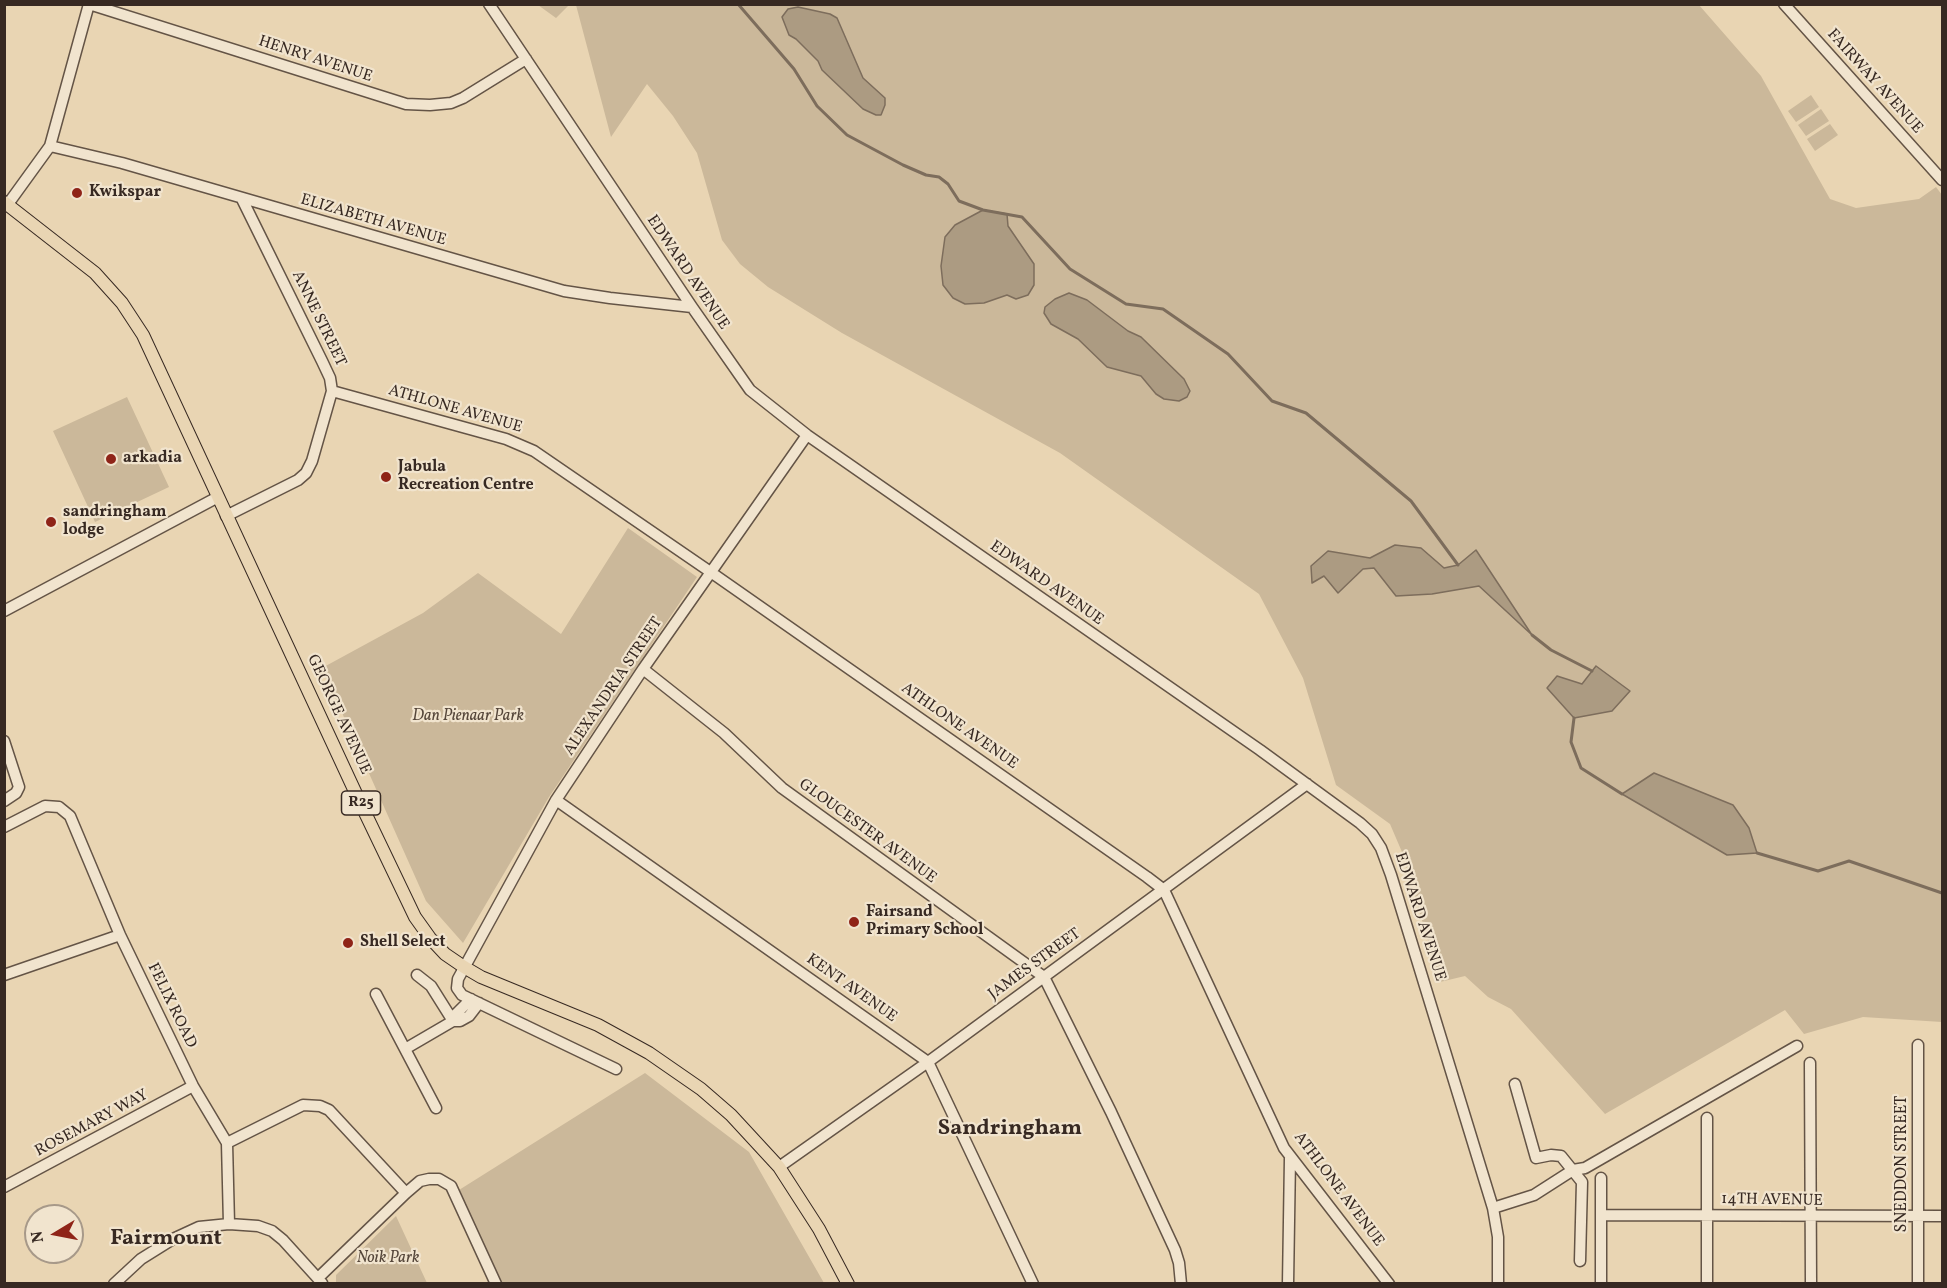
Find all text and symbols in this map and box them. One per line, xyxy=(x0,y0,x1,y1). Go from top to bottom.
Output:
street label: FAIRWAY AVENUE xyxy=(1822,26,1926,138)
street label: HENRY AVENUE xyxy=(256,33,374,87)
place label: Kwikspar xyxy=(89,183,161,203)
marker: Kwikspar xyxy=(70,186,84,200)
street label: ELIZABETH AVENUE xyxy=(298,191,448,251)
street label: EDWARD AVENUE xyxy=(641,212,733,334)
street label: ANNE STREET xyxy=(287,268,349,370)
street label: ATHLONE AVENUE xyxy=(386,382,524,438)
place label: arkadia xyxy=(123,449,182,469)
marker: arkadia xyxy=(104,452,118,466)
place label: Jabula Recreation Centre xyxy=(398,458,534,496)
marker: Jabula Recreation Centre xyxy=(379,470,393,484)
place label: sandringham lodge xyxy=(63,503,166,541)
marker: sandringham lodge xyxy=(44,515,58,529)
street label: EDWARD AVENUE xyxy=(985,538,1107,630)
street label: ALEXANDRIA STREET xyxy=(561,614,667,760)
street label: GEORGE AVENUE xyxy=(302,652,374,778)
street label: ATHLONE AVENUE xyxy=(897,679,1021,775)
park label: Dan Pienaar Park xyxy=(412,707,524,727)
street label: GLOUCESTER AVENUE xyxy=(794,775,940,889)
road number: R25 xyxy=(342,791,380,815)
street label: EDWARD AVENUE xyxy=(1389,850,1449,984)
place label: Fairsand Primary School xyxy=(866,903,983,941)
marker: Fairsand Primary School xyxy=(847,915,861,929)
street label: JAMES STREET xyxy=(985,925,1085,1005)
place label: Shell Select xyxy=(360,933,446,953)
marker: Shell Select xyxy=(341,936,355,950)
street label: KENT AVENUE xyxy=(802,951,900,1027)
street label: FELIX ROAD xyxy=(142,960,200,1052)
street label: ROSEMARY WAY xyxy=(32,1086,152,1162)
street label: SNEDDON STREET xyxy=(1893,1096,1913,1232)
district label: Sandringham xyxy=(938,1117,1082,1143)
street label: ATHLONE AVENUE xyxy=(1289,1129,1387,1251)
street label: 14TH AVENUE xyxy=(1721,1191,1823,1211)
north arrow xyxy=(24,1204,84,1264)
district label: Fairmount xyxy=(110,1227,222,1253)
text: N xyxy=(26,1229,50,1244)
park label: Noik Park xyxy=(357,1249,419,1269)

